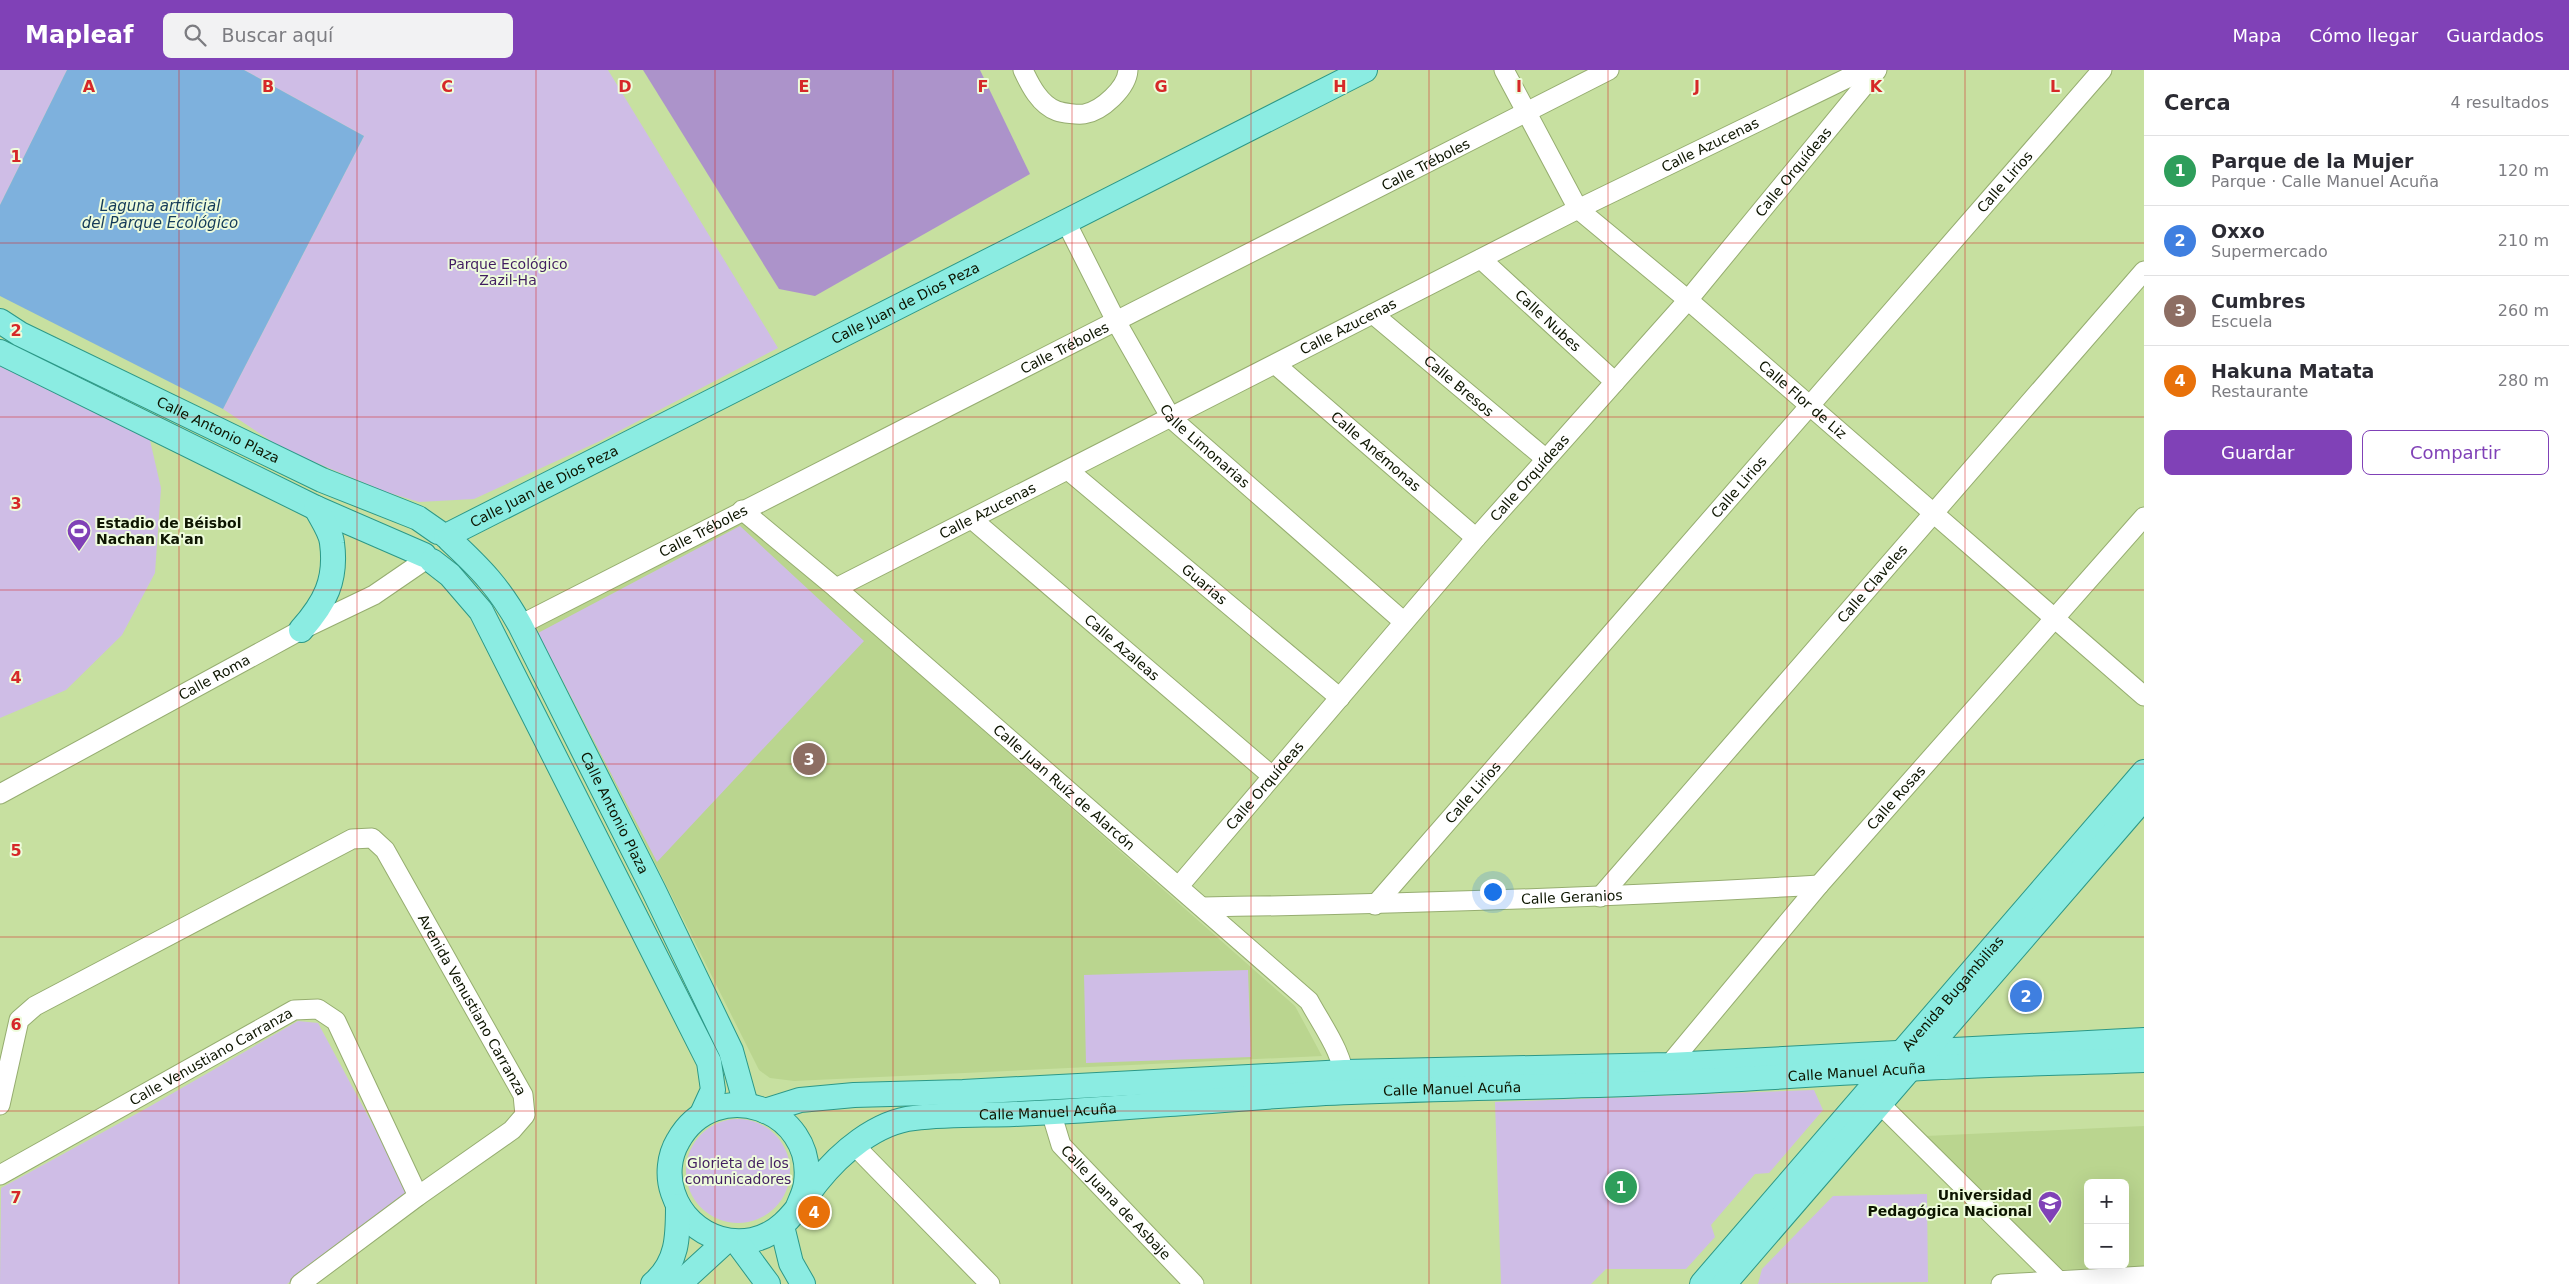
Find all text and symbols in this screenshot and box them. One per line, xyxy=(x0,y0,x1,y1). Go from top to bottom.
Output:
search box xyxy=(163,13,513,58)
text: Mapleaf xyxy=(25,21,133,49)
icon: search xyxy=(181,21,209,49)
text: Buscar aquí xyxy=(221,24,333,46)
text: Mapa xyxy=(2232,25,2281,46)
text: Cómo llegar xyxy=(2309,25,2418,46)
text: Guardados xyxy=(2446,25,2544,46)
text: A xyxy=(83,77,96,96)
text: B xyxy=(262,77,274,96)
text: C xyxy=(441,77,453,96)
text: D xyxy=(618,77,632,96)
text: E xyxy=(799,77,809,96)
text: F xyxy=(978,77,988,96)
text: G xyxy=(1154,77,1168,96)
text: H xyxy=(1333,77,1347,96)
text: I xyxy=(1516,77,1522,96)
text: J xyxy=(1693,77,1700,96)
text: K xyxy=(1870,77,1883,96)
text: L xyxy=(2050,77,2060,96)
text: Cerca xyxy=(2164,91,2231,115)
text: 4 resultados xyxy=(2450,93,2549,112)
street label: Calle Azucenas xyxy=(1659,114,1761,175)
street label: Calle Orquídeas xyxy=(1752,124,1835,220)
street label: Calle Tréboles xyxy=(1379,135,1472,194)
text: 1 xyxy=(10,147,22,166)
street label: Calle Lirios xyxy=(1974,148,2036,216)
text: Parque de la Mujer xyxy=(2211,150,2414,172)
text: 1 xyxy=(2174,161,2186,180)
text: 120 m xyxy=(2498,161,2549,180)
text: Parque · Calle Manuel Acuña xyxy=(2211,172,2439,191)
water label: Laguna artificial del Parque Ecológico xyxy=(82,197,238,232)
text: Oxxo xyxy=(2211,220,2265,242)
text: 2 xyxy=(2174,231,2186,250)
text: 210 m xyxy=(2498,231,2549,250)
text: Supermercado xyxy=(2211,242,2328,261)
park label: Parque Ecológico Zazil-Ha xyxy=(448,256,568,288)
street label: Calle Juan de Dios Peza xyxy=(829,259,982,347)
street label: Calle Nubes xyxy=(1512,286,1584,355)
text: Cumbres xyxy=(2211,290,2305,312)
street label: Calle Azucenas xyxy=(1297,295,1399,358)
text: 3 xyxy=(2174,301,2186,320)
text: 260 m xyxy=(2498,301,2549,320)
text: Escuela xyxy=(2211,312,2272,331)
street label: Calle Tréboles xyxy=(1018,319,1111,377)
text: 2 xyxy=(10,321,22,340)
street label: Calle Bresos xyxy=(1421,352,1497,420)
street label: Calle Flor de Liz xyxy=(1755,357,1850,442)
text: Hakuna Matata xyxy=(2211,360,2374,382)
text: 4 xyxy=(2174,371,2186,390)
text: 280 m xyxy=(2498,371,2549,390)
text: Restaurante xyxy=(2211,382,2308,401)
street label: Calle Antonio Plaza xyxy=(154,393,282,466)
street label: Calle Limonarias xyxy=(1157,401,1253,491)
street label: Calle Anémonas xyxy=(1328,408,1424,494)
button: Guardar xyxy=(2164,430,2352,475)
button: Compartir xyxy=(2362,430,2549,475)
street label: Calle Orquídeas xyxy=(1487,431,1572,525)
street label: Calle Juan de Dios Peza xyxy=(468,442,621,530)
street label: Calle Lirios xyxy=(1708,453,1770,521)
street label: Calle Azucenas xyxy=(936,479,1038,542)
text: 3 xyxy=(10,494,22,513)
street label: Calle Tréboles xyxy=(656,502,750,560)
place label: Estadio de Béisbol Nachan Ka'an xyxy=(96,515,241,547)
sports icon: Estadio de Béisbol Nachan Ka'an xyxy=(66,518,92,552)
street label: Calle Claveles xyxy=(1834,541,1910,626)
street label: Guarias xyxy=(1179,561,1230,608)
street label: Calle Azaleas xyxy=(1081,611,1162,684)
street label: Calle Roma xyxy=(176,651,253,703)
text: 4 xyxy=(10,668,22,687)
street label: Calle Juan Ruíz de Alarcón xyxy=(990,721,1138,853)
street label: Calle Orquídeas xyxy=(1223,738,1307,833)
pin: 3 xyxy=(793,740,825,778)
street label: Calle Antonio Plaza xyxy=(577,749,652,876)
street label: Calle Lirios xyxy=(1442,759,1504,827)
street label: Calle Rosas xyxy=(1864,762,1929,833)
text: 5 xyxy=(10,841,22,860)
your location xyxy=(1480,879,1506,905)
street label: Calle Geranios xyxy=(1521,887,1623,907)
street label: Avenida Venustiano Carranza xyxy=(415,911,530,1098)
street label: Avenida Bugambilias xyxy=(1899,933,2007,1054)
pin: 2 xyxy=(2010,977,2042,1015)
street label: Calle Venustiano Carranza xyxy=(127,1004,295,1109)
text: 6 xyxy=(10,1015,22,1034)
street label: Calle Manuel Acuña xyxy=(1787,1060,1926,1084)
street label: Calle Manuel Acuña xyxy=(1383,1079,1521,1099)
street label: Calle Manuel Acuña xyxy=(979,1100,1117,1123)
street label: Calle Juana de Asbaje xyxy=(1058,1142,1174,1263)
park label: Glorieta de los comunicadores xyxy=(685,1155,791,1187)
pin: 1 xyxy=(1605,1168,1637,1206)
map controls xyxy=(2084,1179,2129,1269)
button: + xyxy=(2084,1179,2129,1224)
place label: Universidad Pedagógica Nacional xyxy=(1868,1187,2032,1219)
text: 7 xyxy=(10,1188,22,1207)
school or university icon: Universidad Pedagógica Nacional xyxy=(2037,1190,2063,1224)
pin: 4 xyxy=(798,1193,830,1231)
button: − xyxy=(2084,1224,2129,1269)

